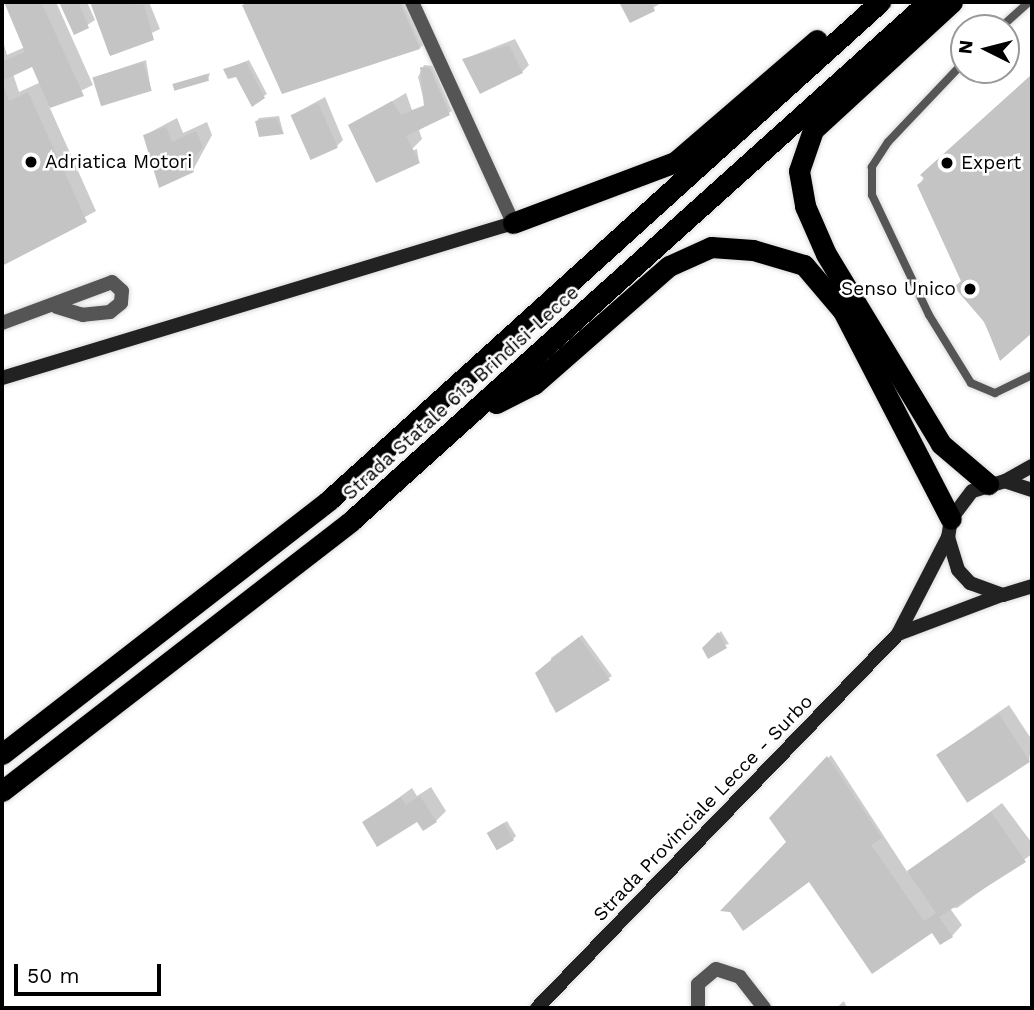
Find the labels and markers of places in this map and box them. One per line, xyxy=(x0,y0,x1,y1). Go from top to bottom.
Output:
place label: Adriatica Motori xyxy=(45,151,193,173)
place label: Expert xyxy=(961,152,1021,174)
marker: Adriatica Motori xyxy=(23,154,39,170)
marker: Expert xyxy=(939,155,955,171)
place label: Senso Unico xyxy=(841,278,956,300)
marker: Senso Unico xyxy=(962,281,978,297)

